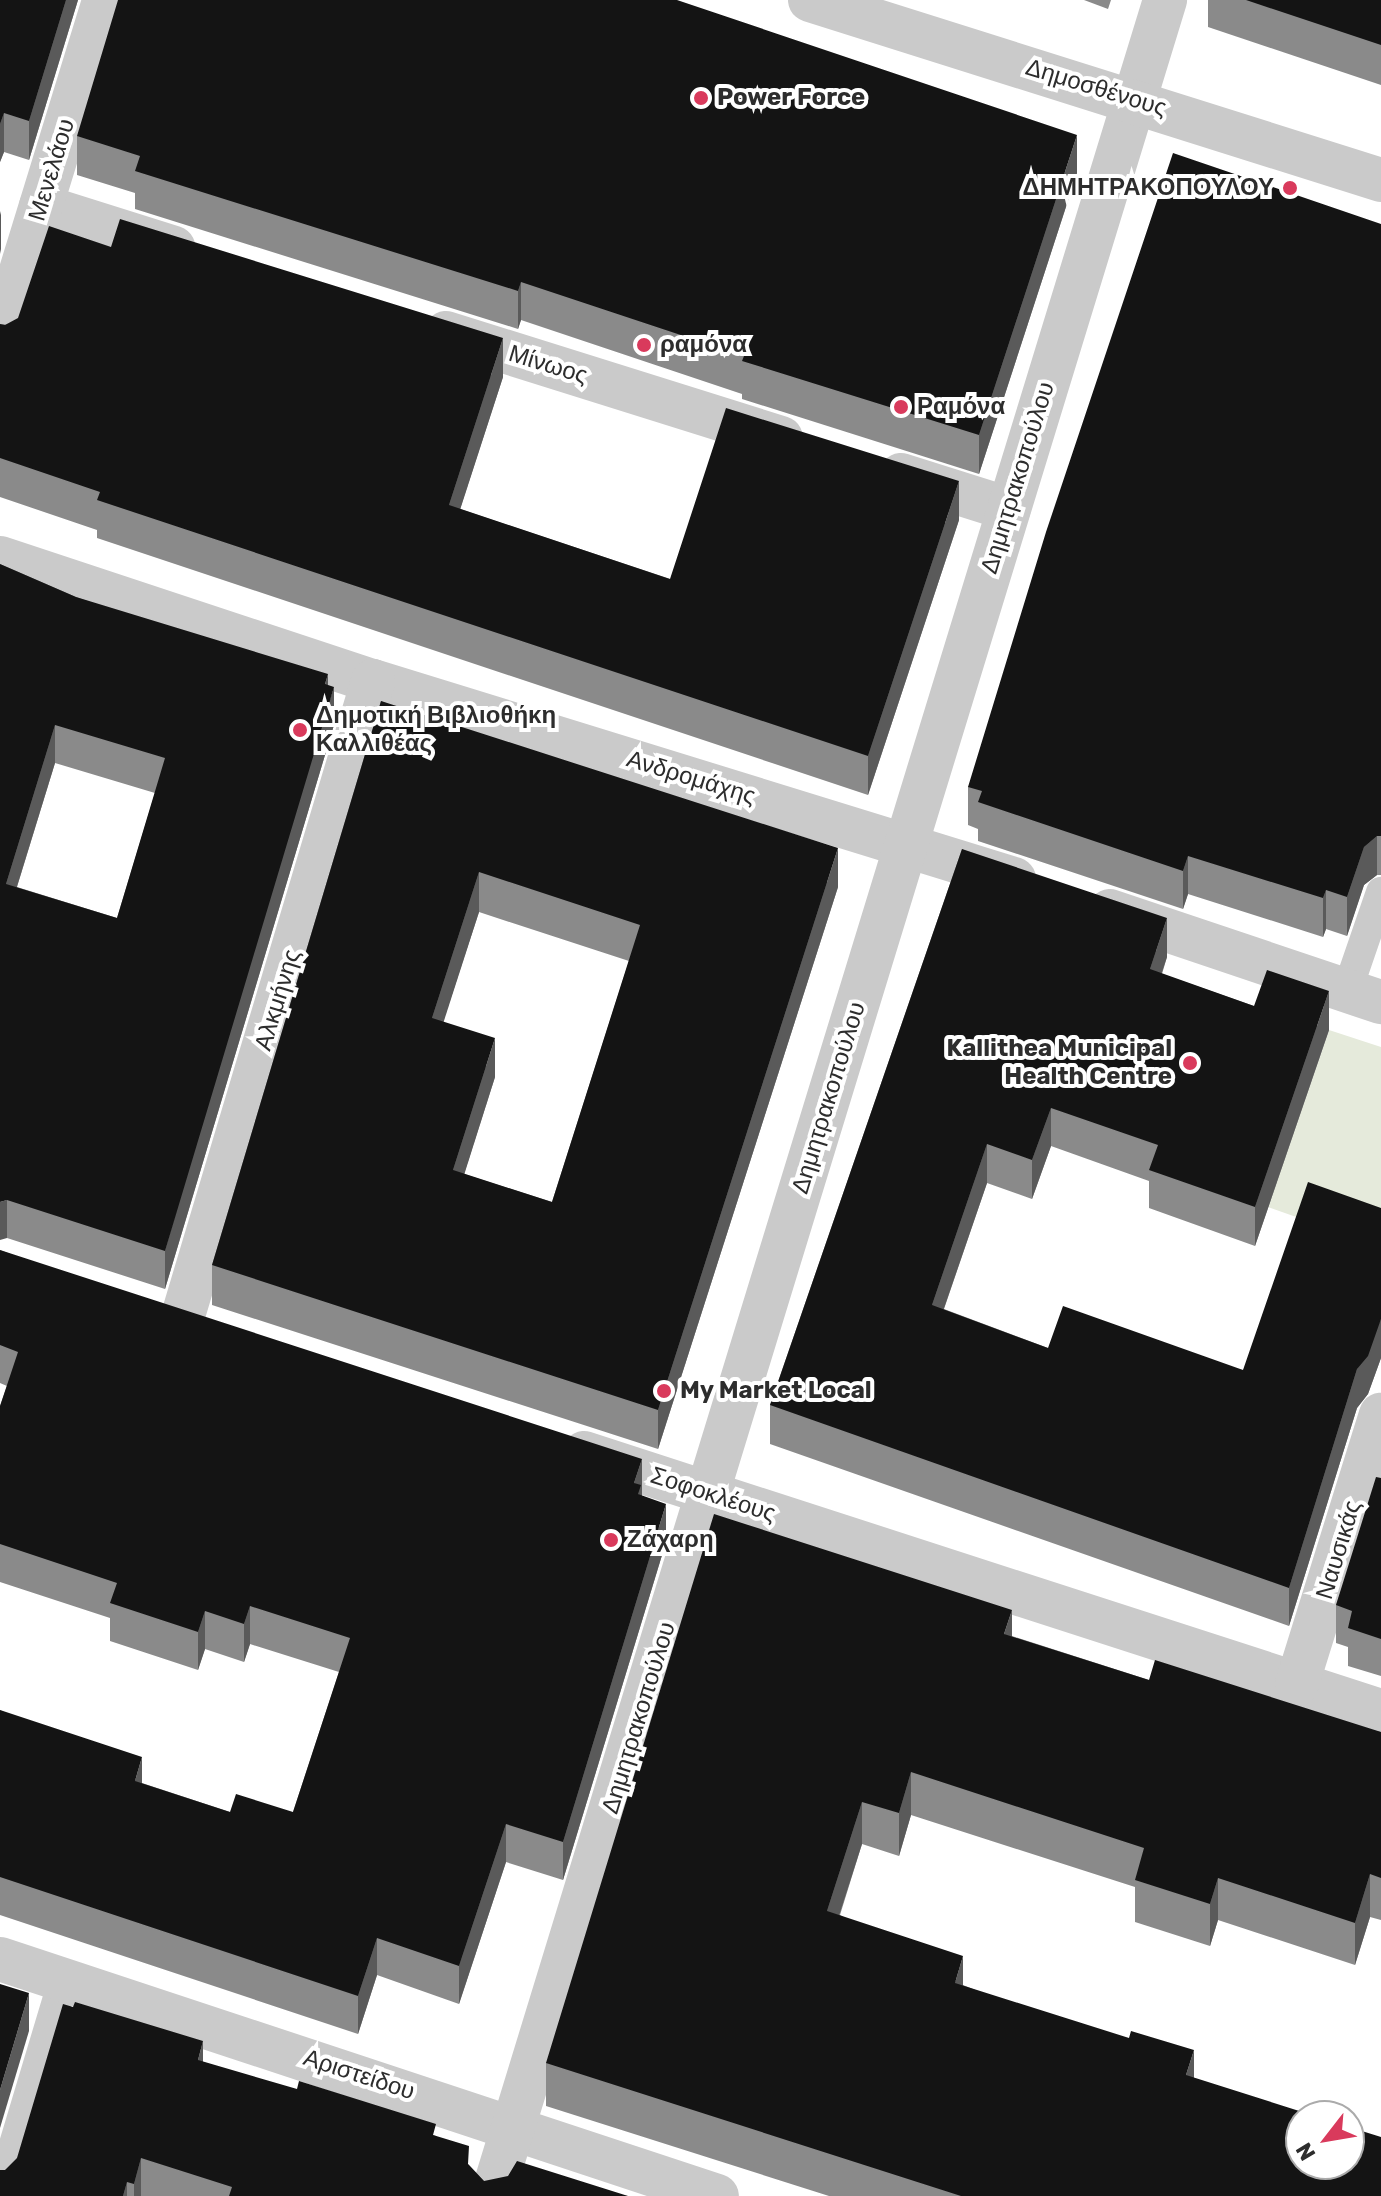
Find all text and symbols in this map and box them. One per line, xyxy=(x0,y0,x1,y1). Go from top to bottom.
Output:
street label: Δημοσθένους xyxy=(1022,53,1170,123)
place label: Power Force xyxy=(717,84,866,112)
marker: Power Force xyxy=(692,89,710,107)
street label: Μενελάου xyxy=(23,115,81,225)
place label: ΔΗΜΗΤΡΑΚΟΠΟΥΛΟΥ xyxy=(1022,174,1274,202)
marker: ΔΗΜΗΤΡΑΚΟΠΟΥΛΟΥ xyxy=(1281,179,1299,197)
place label: ραμόνα xyxy=(660,331,747,359)
marker: ραμόνα xyxy=(635,336,653,354)
street label: Μίνωος xyxy=(505,339,591,391)
street label: Δημητρακοπούλου xyxy=(975,379,1061,577)
place label: Ραμόνα xyxy=(917,393,1005,421)
marker: Ραμόνα xyxy=(892,398,910,416)
place label: Δημοτική Βιβλιοθήκη Καλλιθέας xyxy=(316,702,556,758)
marker: Δημοτική Βιβλιοθήκη Καλλιθέας xyxy=(291,721,309,739)
street label: Ανδρομάχης xyxy=(623,745,759,811)
street label: Αλκμήνης xyxy=(249,946,307,1054)
street label: Δημητρακοπούλου xyxy=(786,999,872,1197)
place label: Kallithea Municipal Health Centre xyxy=(946,1035,1172,1091)
marker: Kallithea Municipal Health Centre xyxy=(1179,1052,1201,1074)
place label: My Market Local xyxy=(680,1377,872,1405)
marker: My Market Local xyxy=(655,1382,673,1400)
street label: Σοφοκλέους xyxy=(647,1461,779,1529)
street label: Ναυσικάς xyxy=(1310,1497,1368,1603)
place label: Ζάχαρη xyxy=(627,1526,714,1554)
marker: Ζάχαρη xyxy=(602,1531,620,1549)
street label: Δημητρακοπούλου xyxy=(596,1619,682,1817)
street label: Αριστείδου xyxy=(300,2044,418,2106)
north arrow xyxy=(1285,2100,1365,2180)
text: N xyxy=(1290,2138,1321,2165)

